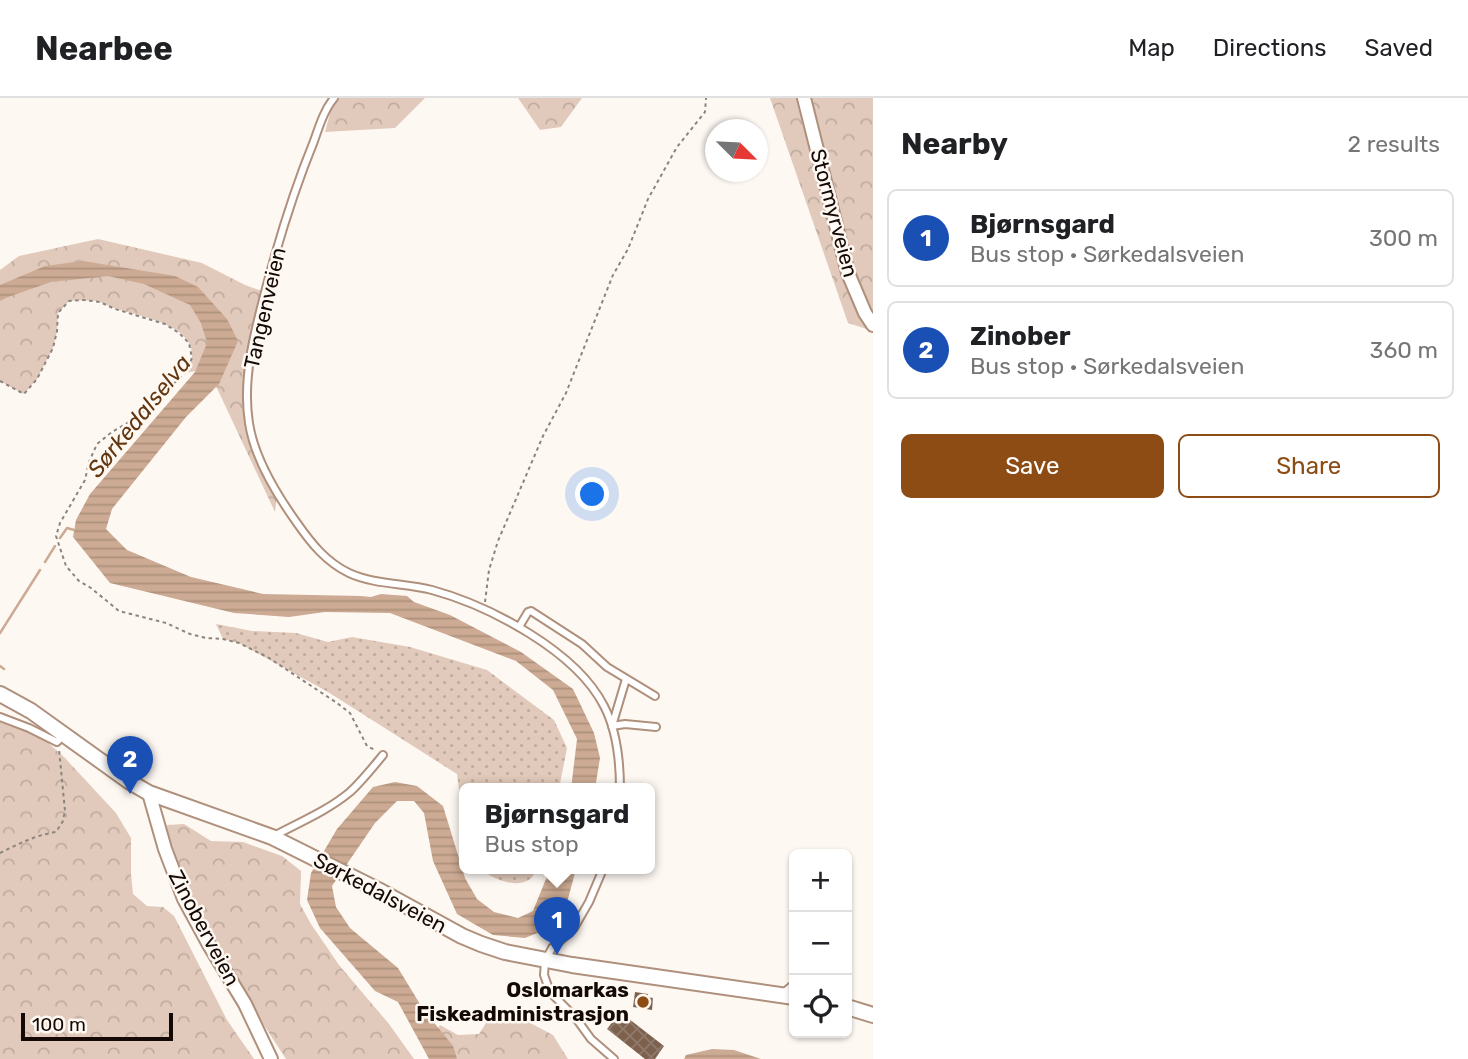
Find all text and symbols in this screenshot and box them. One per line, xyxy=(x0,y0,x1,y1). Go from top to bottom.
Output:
text: Nearbee xyxy=(35,29,173,68)
text: Map xyxy=(1128,34,1175,62)
text: Directions xyxy=(1213,34,1326,62)
text: Saved xyxy=(1364,34,1433,62)
north arrow xyxy=(705,119,768,182)
text: Nearby xyxy=(901,126,1008,162)
text: 2 results xyxy=(1348,130,1440,158)
street label: Stormyrveien xyxy=(805,146,864,280)
text: Bjørnsgard xyxy=(970,209,1115,240)
text: 1 xyxy=(920,224,932,252)
text: 300 m xyxy=(1369,224,1438,252)
text: Bus stop · Sørkedalsveien xyxy=(970,240,1244,268)
street label: Tangenveien xyxy=(238,245,291,371)
text: Zinober xyxy=(970,321,1071,352)
text: 2 xyxy=(919,336,933,364)
text: 360 m xyxy=(1370,336,1438,364)
water label: Sørkedalselva xyxy=(81,349,197,483)
text: Bus stop · Sørkedalsveien xyxy=(970,352,1244,380)
button: Save xyxy=(901,434,1164,498)
button: Share xyxy=(1178,434,1440,498)
your location xyxy=(575,477,609,511)
pin: 2 xyxy=(107,736,153,794)
popup xyxy=(459,783,655,874)
text: Bjørnsgard xyxy=(485,799,629,830)
text: Bus stop xyxy=(485,830,579,858)
street label: Sørkedalsveien xyxy=(309,847,451,938)
map controls xyxy=(789,849,852,1038)
button: + xyxy=(789,849,852,912)
street label: Zinoberveien xyxy=(164,866,245,990)
pin: 1 xyxy=(534,897,580,955)
button: − xyxy=(789,912,852,975)
button: locate xyxy=(789,975,852,1038)
place label: Oslomarkas Fiskeadministrasjon xyxy=(416,977,629,1026)
marker: Oslomarkas Fiskeadministrasjon xyxy=(635,994,651,1010)
scale bar xyxy=(21,1010,173,1042)
text: 100 m xyxy=(32,1013,86,1036)

